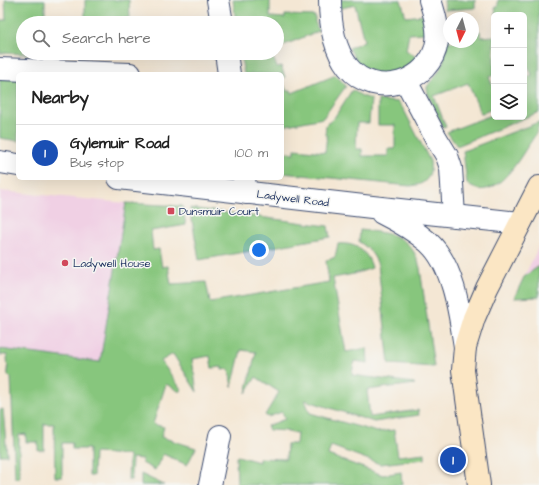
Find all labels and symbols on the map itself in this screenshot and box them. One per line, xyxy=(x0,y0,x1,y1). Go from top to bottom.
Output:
north arrow xyxy=(443,12,479,48)
street label: Ladywell Road xyxy=(256,187,330,211)
place label: Dunsmuir Court xyxy=(179,204,260,219)
marker: Dunsmuir Court xyxy=(166,206,176,216)
your location xyxy=(249,240,269,260)
place label: Ladywell House xyxy=(73,256,151,272)
marker: Ladywell House xyxy=(60,258,70,268)
pin: 1 xyxy=(440,445,466,475)

